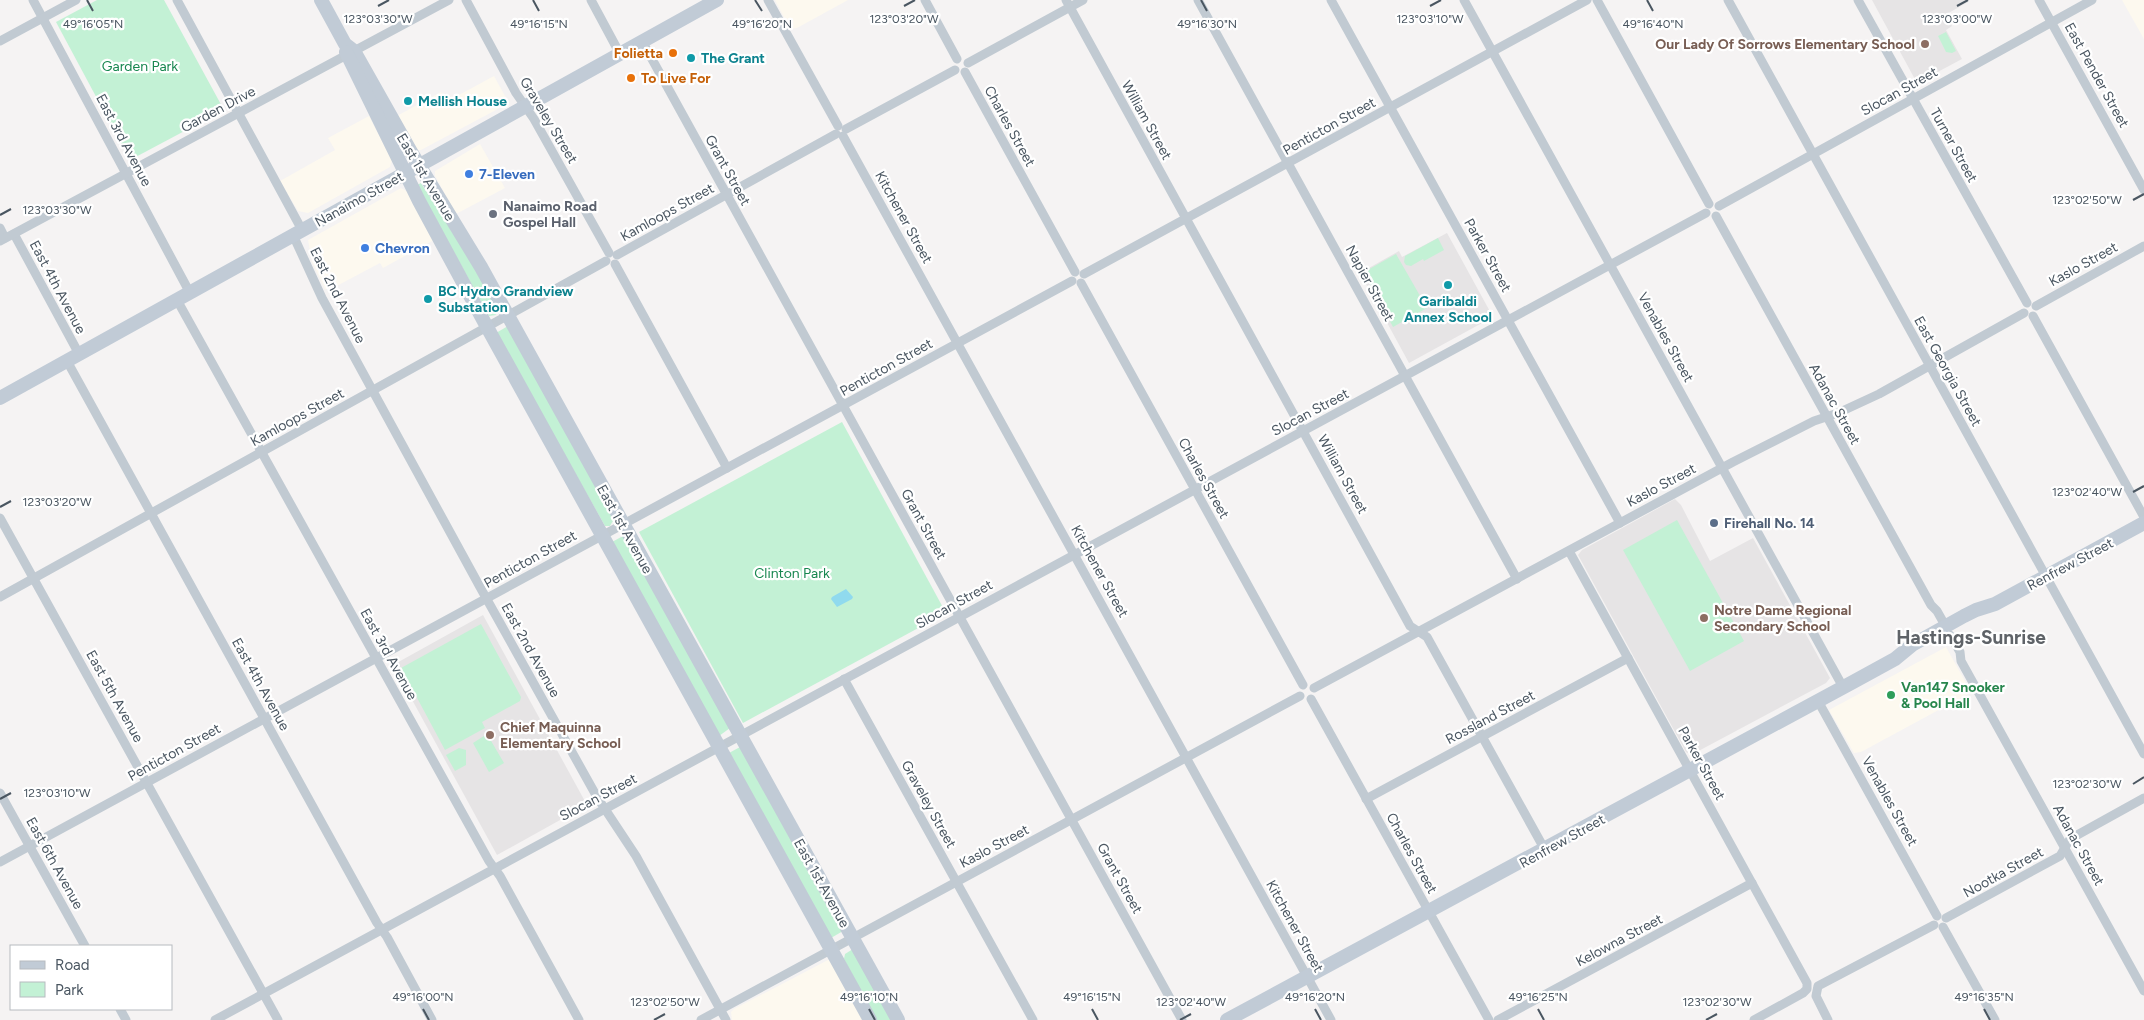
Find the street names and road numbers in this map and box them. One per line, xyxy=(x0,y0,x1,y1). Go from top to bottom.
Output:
street label: East Pender Street xyxy=(2061,20,2132,131)
street label: Slocan Street xyxy=(1858,63,1941,119)
street label: Graveley Street xyxy=(516,74,581,167)
street label: William Street xyxy=(1118,78,1175,163)
street label: Garden Drive xyxy=(178,83,259,136)
street label: Charles Street xyxy=(980,83,1039,170)
street label: East 3rd Avenue xyxy=(92,91,155,190)
street label: Penticton Street xyxy=(1280,94,1379,159)
street label: Turner Street xyxy=(1926,105,1981,185)
street label: East 1st Avenue xyxy=(393,130,459,224)
street label: Grant Street xyxy=(701,132,754,209)
street label: Nanaimo Street xyxy=(312,168,407,231)
street label: Kitchener Street xyxy=(871,168,936,266)
street label: Kamloops Street xyxy=(618,180,717,245)
street label: Parker Street xyxy=(1460,215,1515,295)
street label: East 4th Avenue xyxy=(26,238,89,337)
street label: Kaslo Street xyxy=(2046,239,2121,290)
street label: Napier Street xyxy=(1342,242,1397,324)
street label: East 2nd Avenue xyxy=(306,244,369,346)
street label: Venables Street xyxy=(1634,289,1697,385)
street label: East Georgia Street xyxy=(1910,313,1985,429)
street label: Penticton Street xyxy=(837,335,936,400)
street label: Adanac Street xyxy=(1805,361,1864,448)
street label: Kamloops Street xyxy=(248,385,347,450)
street label: Slocan Street xyxy=(1269,385,1352,440)
street label: William Street xyxy=(1314,432,1371,517)
street label: Charles Street xyxy=(1174,435,1233,522)
street label: Kaslo Street xyxy=(1624,460,1699,511)
street label: East 1st Avenue xyxy=(593,482,656,577)
street label: Grant Street xyxy=(897,486,950,563)
street label: Kitchener Street xyxy=(1067,522,1132,620)
street label: Penticton Street xyxy=(481,527,580,592)
street label: Renfrew Street xyxy=(2024,535,2116,594)
street label: Slocan Street xyxy=(913,576,996,632)
street label: East 2nd Avenue xyxy=(498,600,564,701)
street label: East 3rd Avenue xyxy=(356,605,421,703)
street label: East 4th Avenue xyxy=(228,635,293,734)
street label: East 5th Avenue xyxy=(82,647,147,746)
street label: Rossland Street xyxy=(1443,687,1538,748)
street label: Penticton Street xyxy=(125,720,224,785)
street label: Parker Street xyxy=(1674,723,1729,803)
street label: Venables Street xyxy=(1858,753,1921,849)
street label: Graveley Street xyxy=(897,757,960,851)
street label: Slocan Street xyxy=(557,770,640,825)
street label: Adanac Street xyxy=(2049,802,2108,889)
street label: Charles Street xyxy=(1382,810,1441,897)
street label: Renfrew Street xyxy=(1516,811,1608,872)
street label: East 6th Avenue xyxy=(22,814,87,913)
street label: Kaslo Street xyxy=(957,821,1032,872)
street label: East 1st Avenue xyxy=(790,836,853,931)
street label: Grant Street xyxy=(1093,840,1146,917)
street label: Nootka Street xyxy=(1960,843,2046,901)
street label: Kitchener Street xyxy=(1262,877,1327,975)
street label: Kelowna Street xyxy=(1573,910,1665,970)

